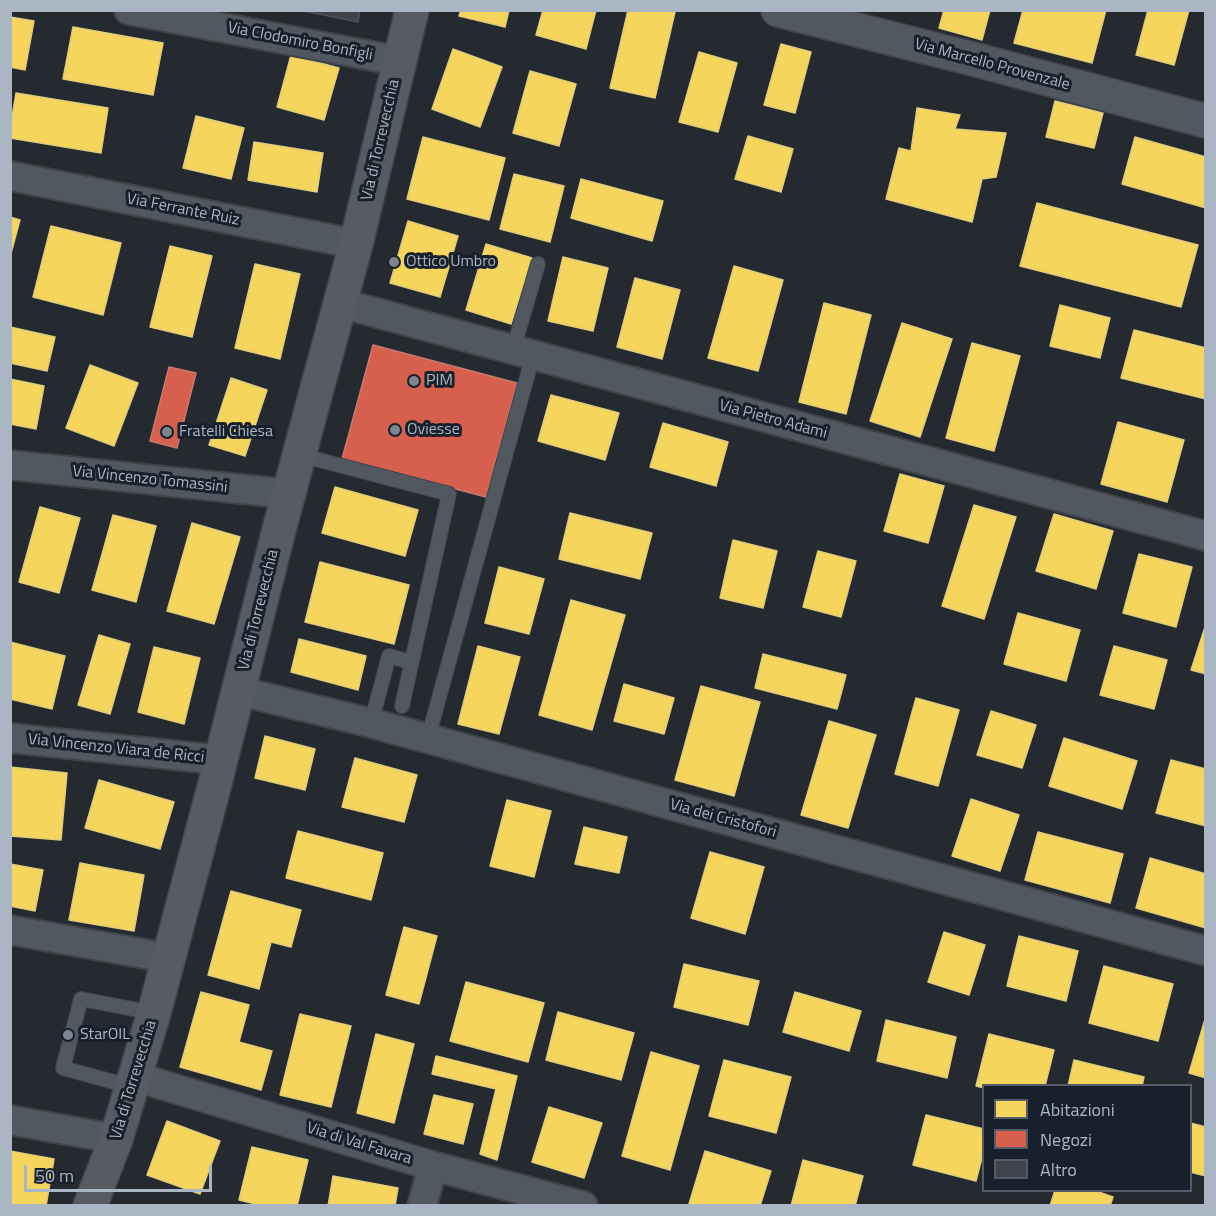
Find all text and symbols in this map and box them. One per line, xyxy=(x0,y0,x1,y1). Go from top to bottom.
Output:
street label: Via Clodomiro Bonfigli xyxy=(226,19,374,65)
street label: Via Marcello Provenzale xyxy=(912,35,1072,95)
street label: Via di Torrevecchia xyxy=(358,78,404,202)
street label: Via Ferrante Ruiz xyxy=(125,190,241,230)
place label: Ottico Umbro xyxy=(406,252,496,272)
marker: Ottico Umbro xyxy=(387,255,401,269)
place label: PIM xyxy=(426,371,453,391)
marker: PIM xyxy=(407,374,421,388)
street label: Via Pietro Adami xyxy=(717,396,829,444)
place label: Oviesse xyxy=(407,420,460,440)
place label: Fratelli Chiesa xyxy=(179,422,273,442)
marker: Oviesse xyxy=(388,423,402,437)
marker: Fratelli Chiesa xyxy=(160,425,174,439)
street label: Via Vincenzo Tomassini xyxy=(72,462,228,498)
street label: Via di Torrevecchia xyxy=(235,548,283,672)
street label: Via Vincenzo Viara de Ricci xyxy=(27,730,205,768)
street label: Via dei Cristofori xyxy=(668,796,778,842)
street label: Via di Torrevecchia xyxy=(107,1018,161,1142)
place label: StarOIL xyxy=(80,1025,130,1045)
marker: StarOIL xyxy=(61,1028,75,1042)
legend xyxy=(982,1084,1192,1192)
text: Abitazioni xyxy=(1040,1096,1115,1123)
street label: Via di Val Favara xyxy=(304,1119,414,1169)
text: Negozi xyxy=(1040,1126,1092,1153)
scale bar xyxy=(27,1153,214,1191)
text: Altro xyxy=(1040,1156,1077,1183)
text: 50 m xyxy=(35,1162,74,1189)

